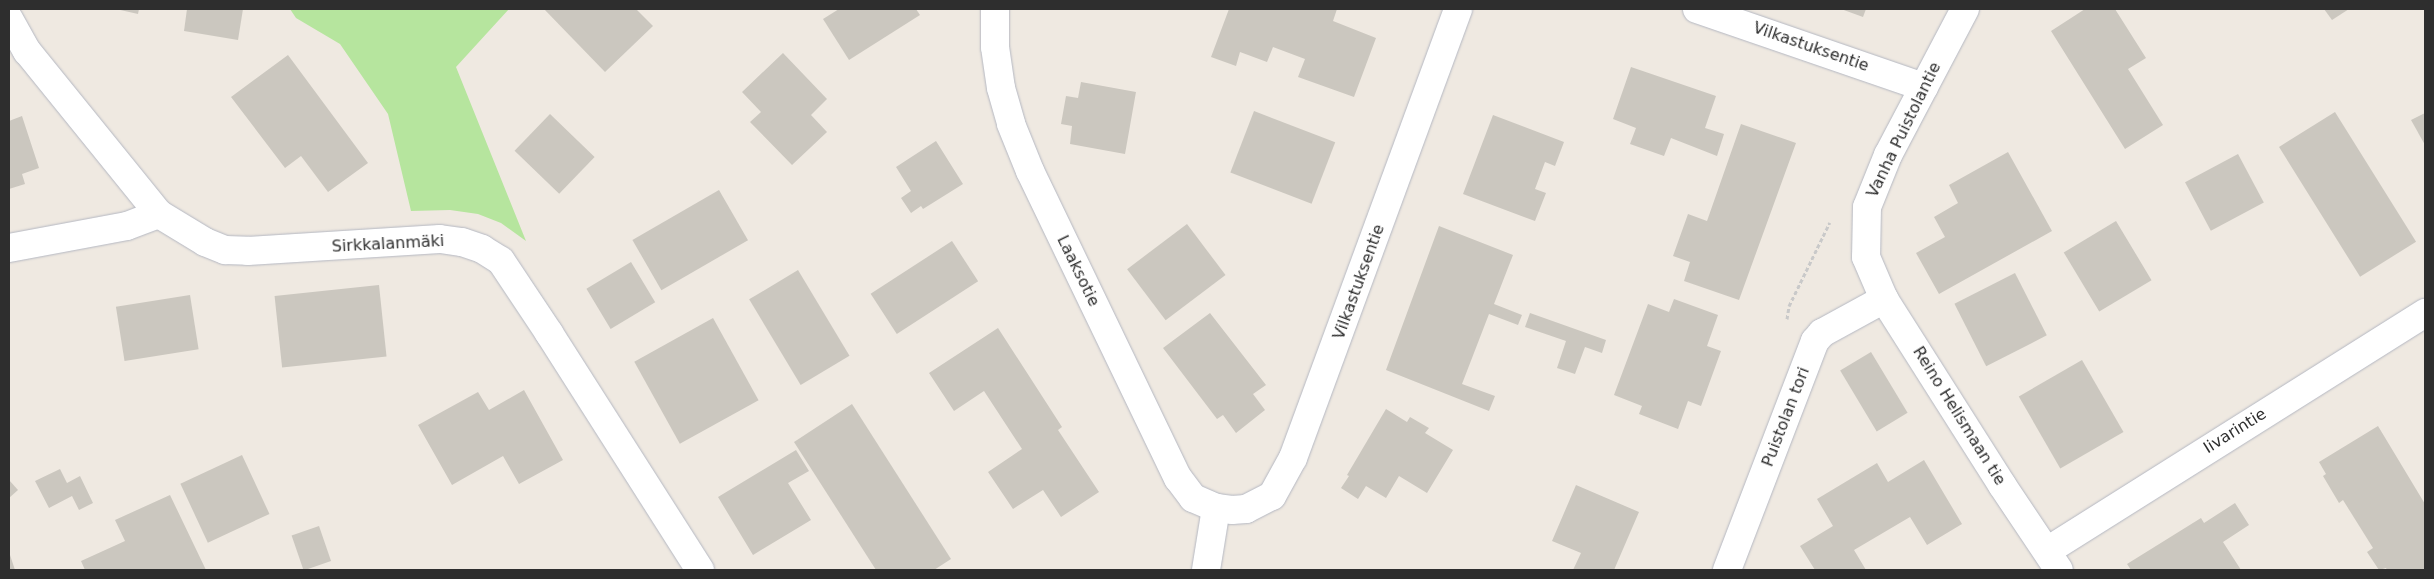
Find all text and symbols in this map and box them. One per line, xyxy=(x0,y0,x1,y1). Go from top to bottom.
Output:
street label: Vilkastuksentie xyxy=(1751,18,1871,76)
street label: Vanha Puistolantie xyxy=(1863,59,1945,201)
street label: Vilkastuksentie xyxy=(1329,222,1389,342)
street label: Sirkkalanmäki xyxy=(331,231,445,257)
street label: Laaksotie xyxy=(1053,232,1103,310)
street label: Reino Helismaan tie xyxy=(1909,343,2009,489)
street label: Puistolan tori xyxy=(1758,365,1814,469)
street label: Iivarintie xyxy=(2200,404,2270,458)

